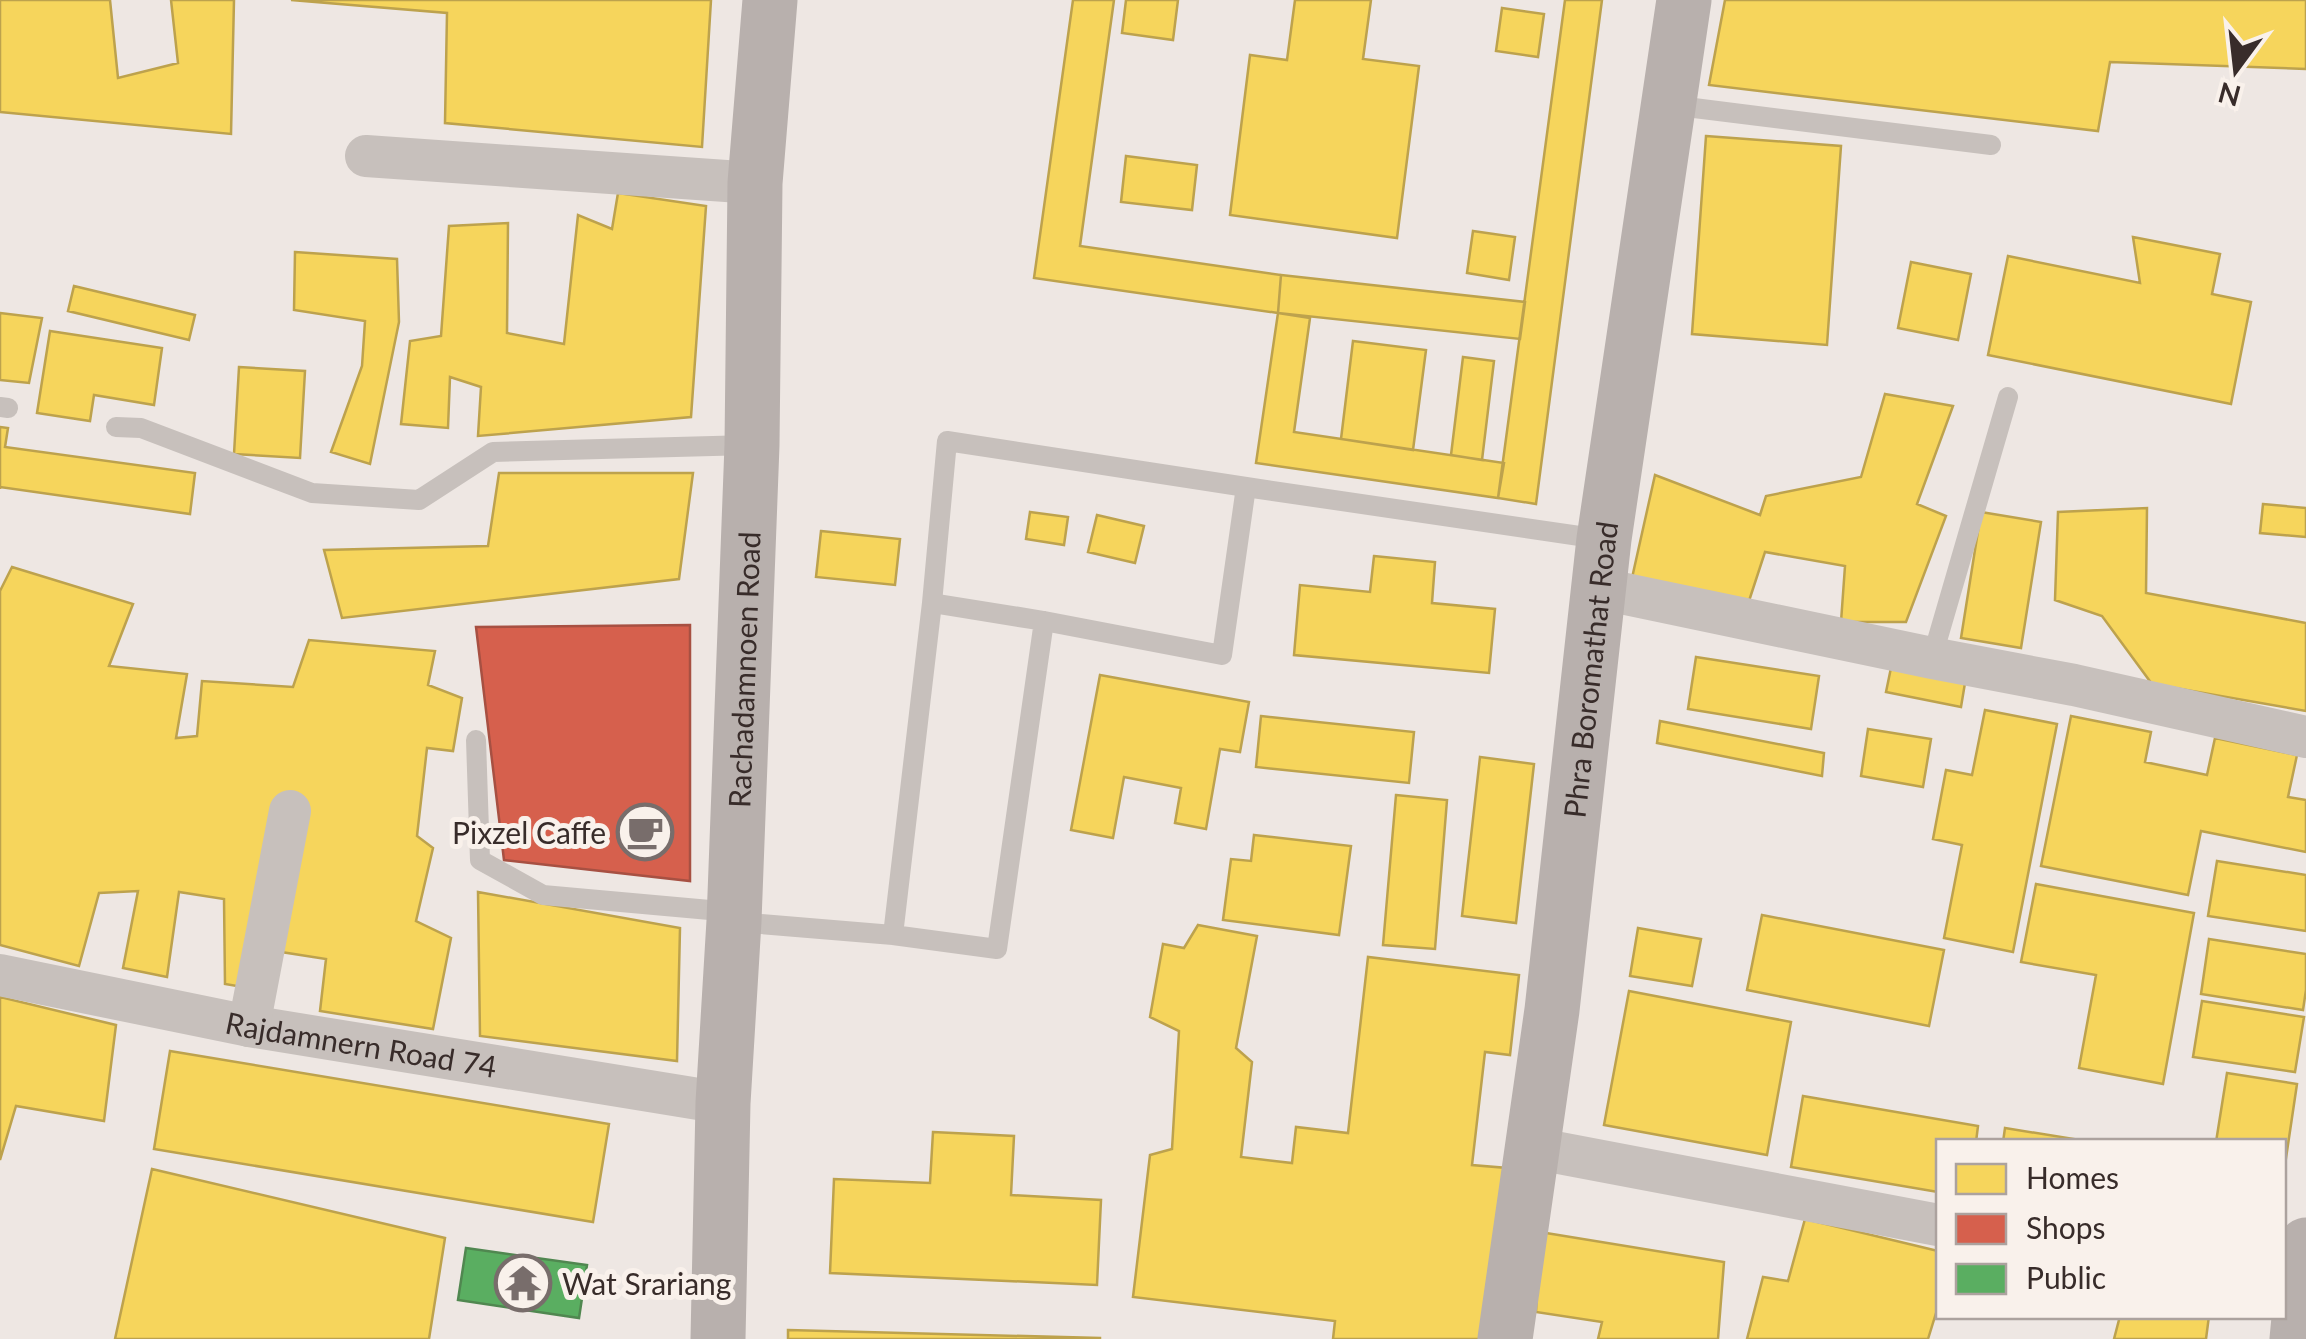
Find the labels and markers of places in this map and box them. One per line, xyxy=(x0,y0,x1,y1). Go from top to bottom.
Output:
cafe icon: Pixzel Caffe xyxy=(615,802,675,862)
place label: Pixzel Caffe xyxy=(452,814,606,850)
temple icon: Wat Srariang xyxy=(493,1253,553,1313)
place label: Wat Srariang xyxy=(562,1265,731,1301)

